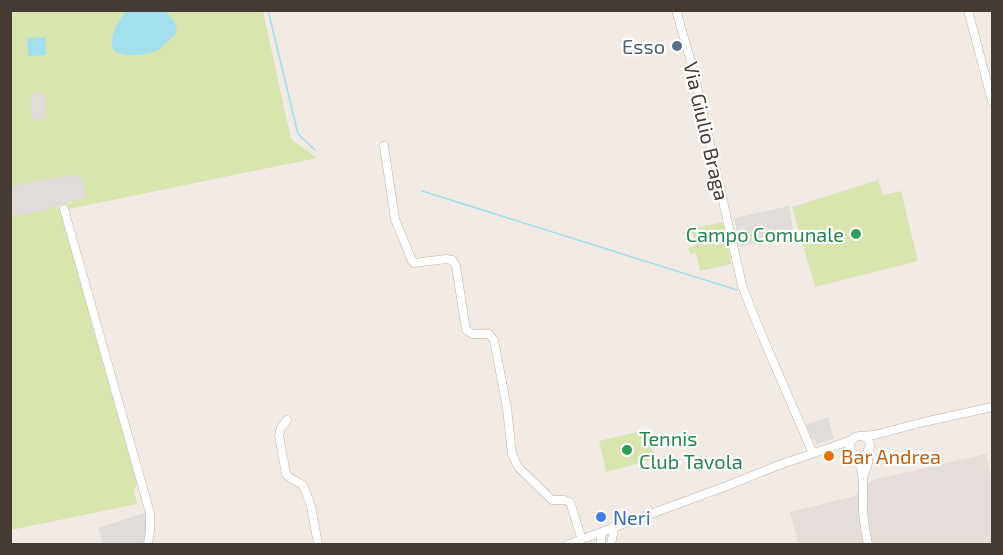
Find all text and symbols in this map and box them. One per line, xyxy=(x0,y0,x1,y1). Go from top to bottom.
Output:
place label: Esso xyxy=(622,34,665,58)
marker: Esso xyxy=(670,39,684,53)
street label: Via Giulio Braga xyxy=(679,59,735,203)
place label: Campo Comunale xyxy=(686,222,844,246)
marker: Campo Comunale xyxy=(849,227,863,241)
place label: Tennis Club Tavola xyxy=(639,426,743,473)
marker: Tennis Club Tavola xyxy=(620,443,634,457)
place label: Bar Andrea xyxy=(841,444,941,468)
marker: Bar Andrea xyxy=(822,449,836,463)
place label: Neri xyxy=(613,505,651,529)
marker: Neri xyxy=(594,510,608,524)

